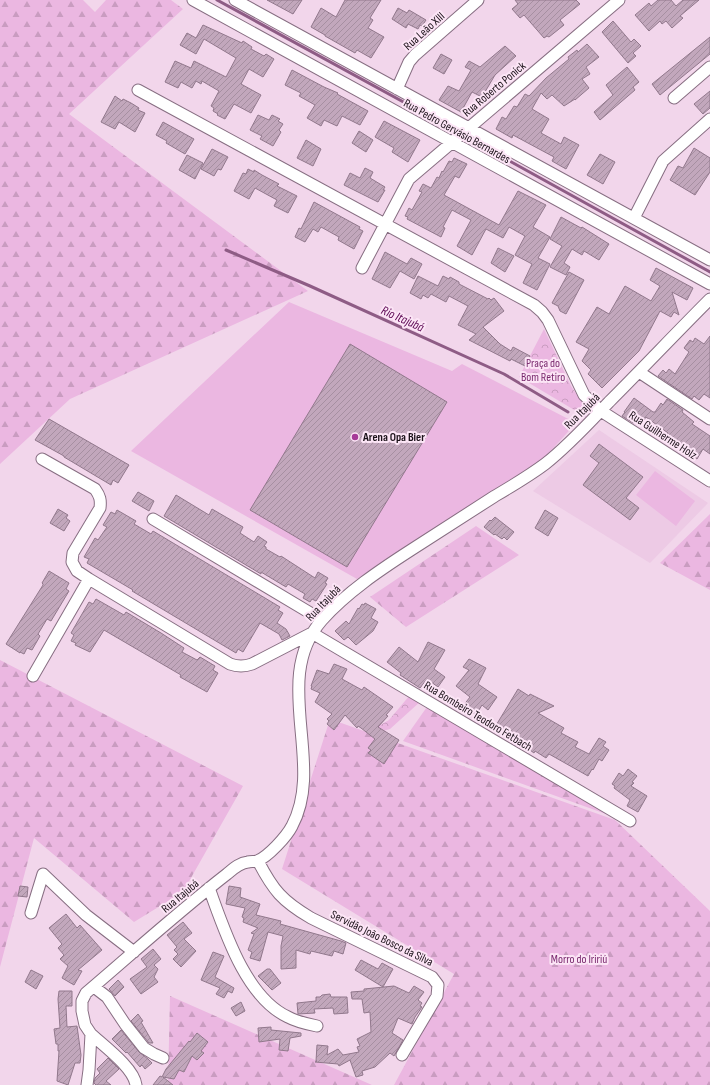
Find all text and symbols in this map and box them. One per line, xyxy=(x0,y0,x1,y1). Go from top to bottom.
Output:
street label: Rua Leão XIII xyxy=(401,9,448,54)
street label: Rua Roberto Ponick xyxy=(460,58,529,120)
street label: Rua Pedro Gervásio Bernardes xyxy=(401,96,513,167)
water label: Rio Itajubá xyxy=(379,302,427,336)
park label: Praça do Bom Retiro xyxy=(521,356,565,385)
street label: Rua Itajubá xyxy=(561,390,604,432)
street label: Rua Guilherme Holz xyxy=(626,408,700,463)
place label: Arena Opa Bier xyxy=(362,430,425,445)
marker: Arena Opa Bier xyxy=(350,432,360,442)
street label: Rua Itajubá xyxy=(303,582,344,625)
street label: Rua Bombeiro Teodoro Fetbach xyxy=(421,678,535,755)
street label: Rua Itajubá xyxy=(158,876,202,916)
street label: Servidão João Bosco da Silva xyxy=(328,907,436,970)
park label: Morro do Iririú xyxy=(551,952,607,967)

